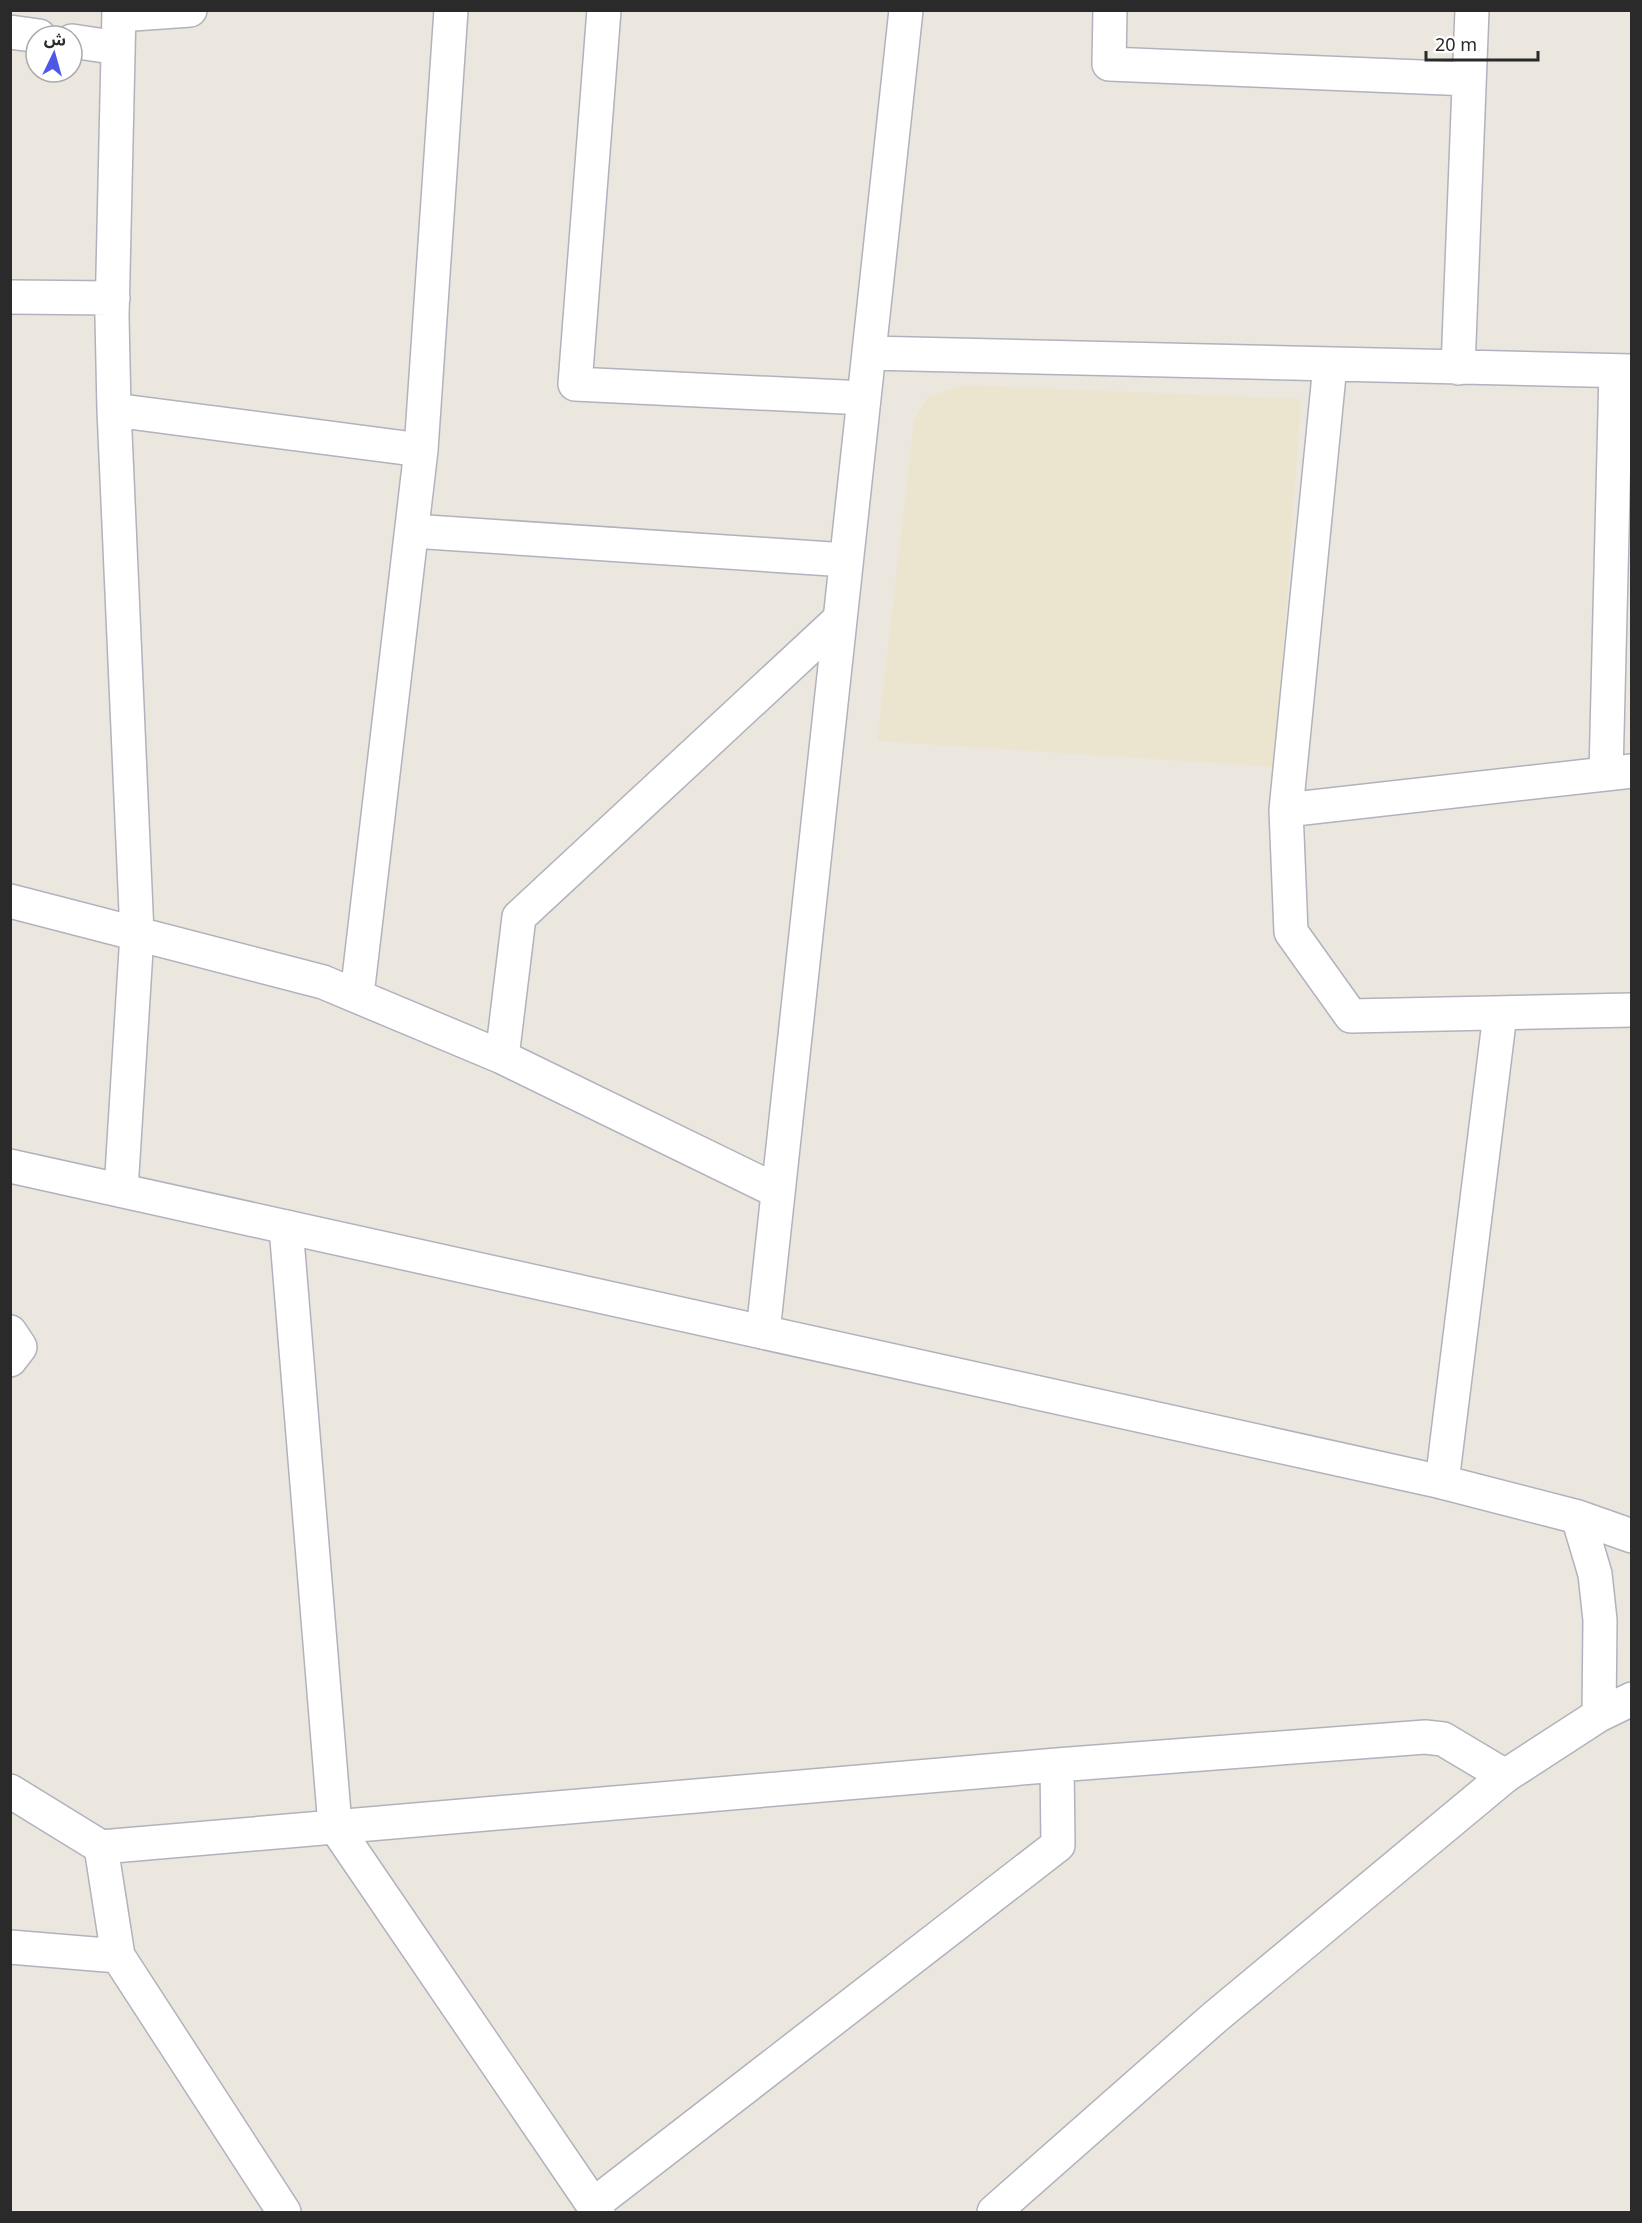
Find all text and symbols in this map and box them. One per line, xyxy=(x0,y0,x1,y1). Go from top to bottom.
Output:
north arrow xyxy=(24,24,84,84)
scale bar xyxy=(1426,24,1538,62)
text: ش xyxy=(43,27,67,51)
text: 20 m xyxy=(1435,32,1477,56)

